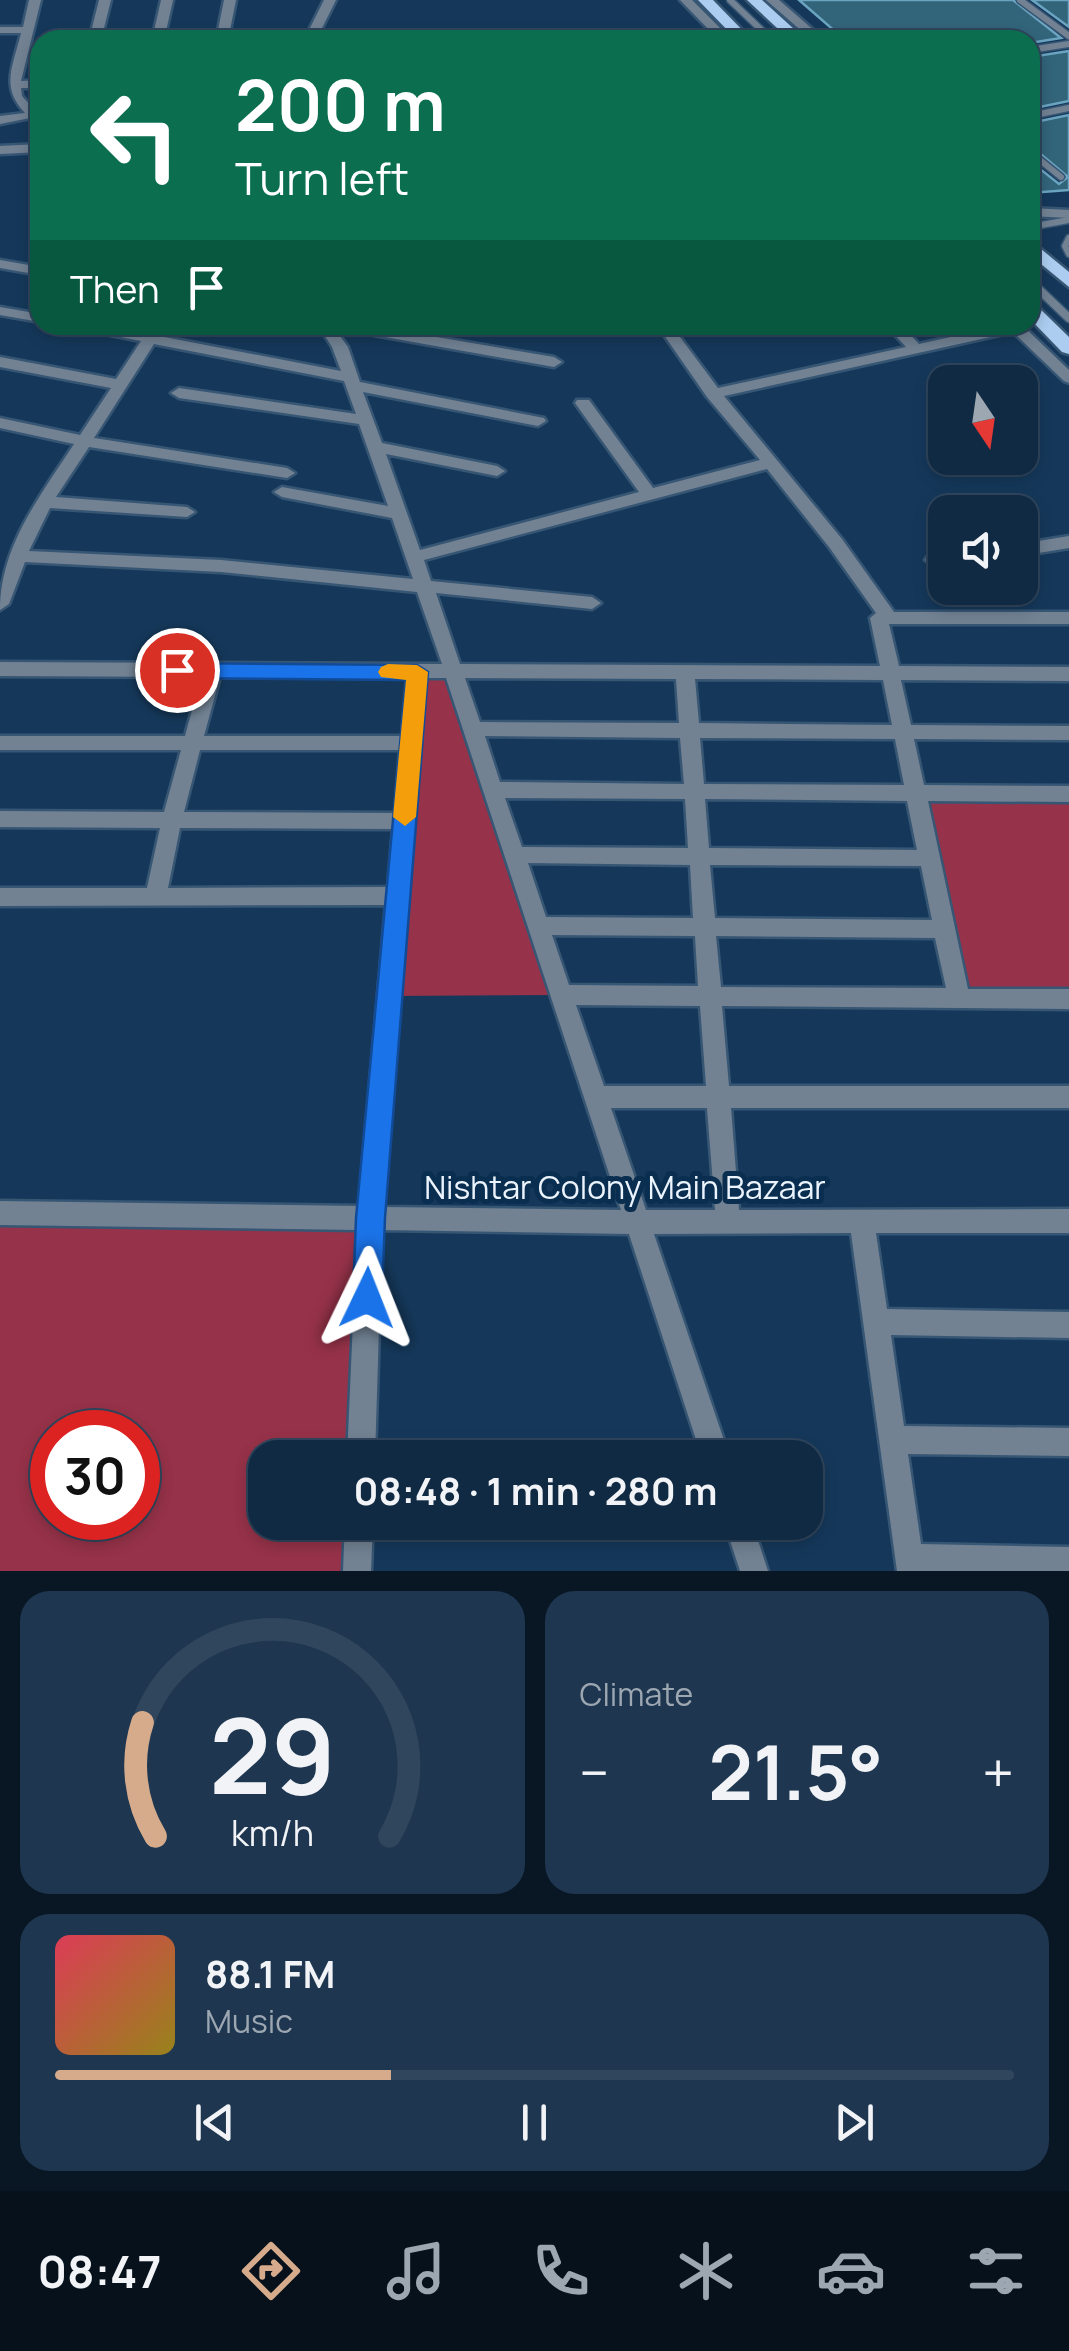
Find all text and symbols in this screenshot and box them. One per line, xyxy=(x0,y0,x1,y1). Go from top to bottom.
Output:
text: 200 m xyxy=(235,56,446,152)
icon: left xyxy=(70,70,200,200)
text: Turn left xyxy=(235,147,409,209)
icon: arrive xyxy=(179,260,234,315)
text: Then xyxy=(70,262,159,314)
north arrow xyxy=(928,365,1038,475)
map controls xyxy=(928,365,1038,605)
button: sound xyxy=(928,495,1038,605)
pin xyxy=(135,628,220,713)
icon: arrive xyxy=(150,643,205,698)
street label: Nishtar Colony Main Bazaar xyxy=(424,1165,826,1209)
position arrow xyxy=(315,1246,419,1350)
speed limit sign: 30 xyxy=(30,1410,160,1540)
text: 08:48 · 1 min · 280 m xyxy=(354,1464,717,1516)
text: Climate xyxy=(580,1672,693,1716)
text: 29 xyxy=(209,1683,336,1825)
text: 21.5° xyxy=(708,1720,883,1823)
text: − xyxy=(580,1734,609,1810)
text: + xyxy=(982,1734,1014,1810)
text: km/h xyxy=(231,1808,314,1857)
text: 88.1 FM xyxy=(205,1947,335,1999)
text: Music xyxy=(205,1999,293,2043)
icon: previous xyxy=(187,2095,242,2150)
icon: pause xyxy=(507,2095,562,2150)
icon: next xyxy=(827,2095,882,2150)
icon: directions xyxy=(236,2236,306,2306)
icon: music xyxy=(381,2236,451,2306)
icon: phone xyxy=(526,2236,596,2306)
icon: climate xyxy=(671,2236,741,2306)
icon: car xyxy=(816,2236,886,2306)
icon: filters xyxy=(961,2236,1031,2306)
text: 08:47 xyxy=(38,2240,161,2302)

